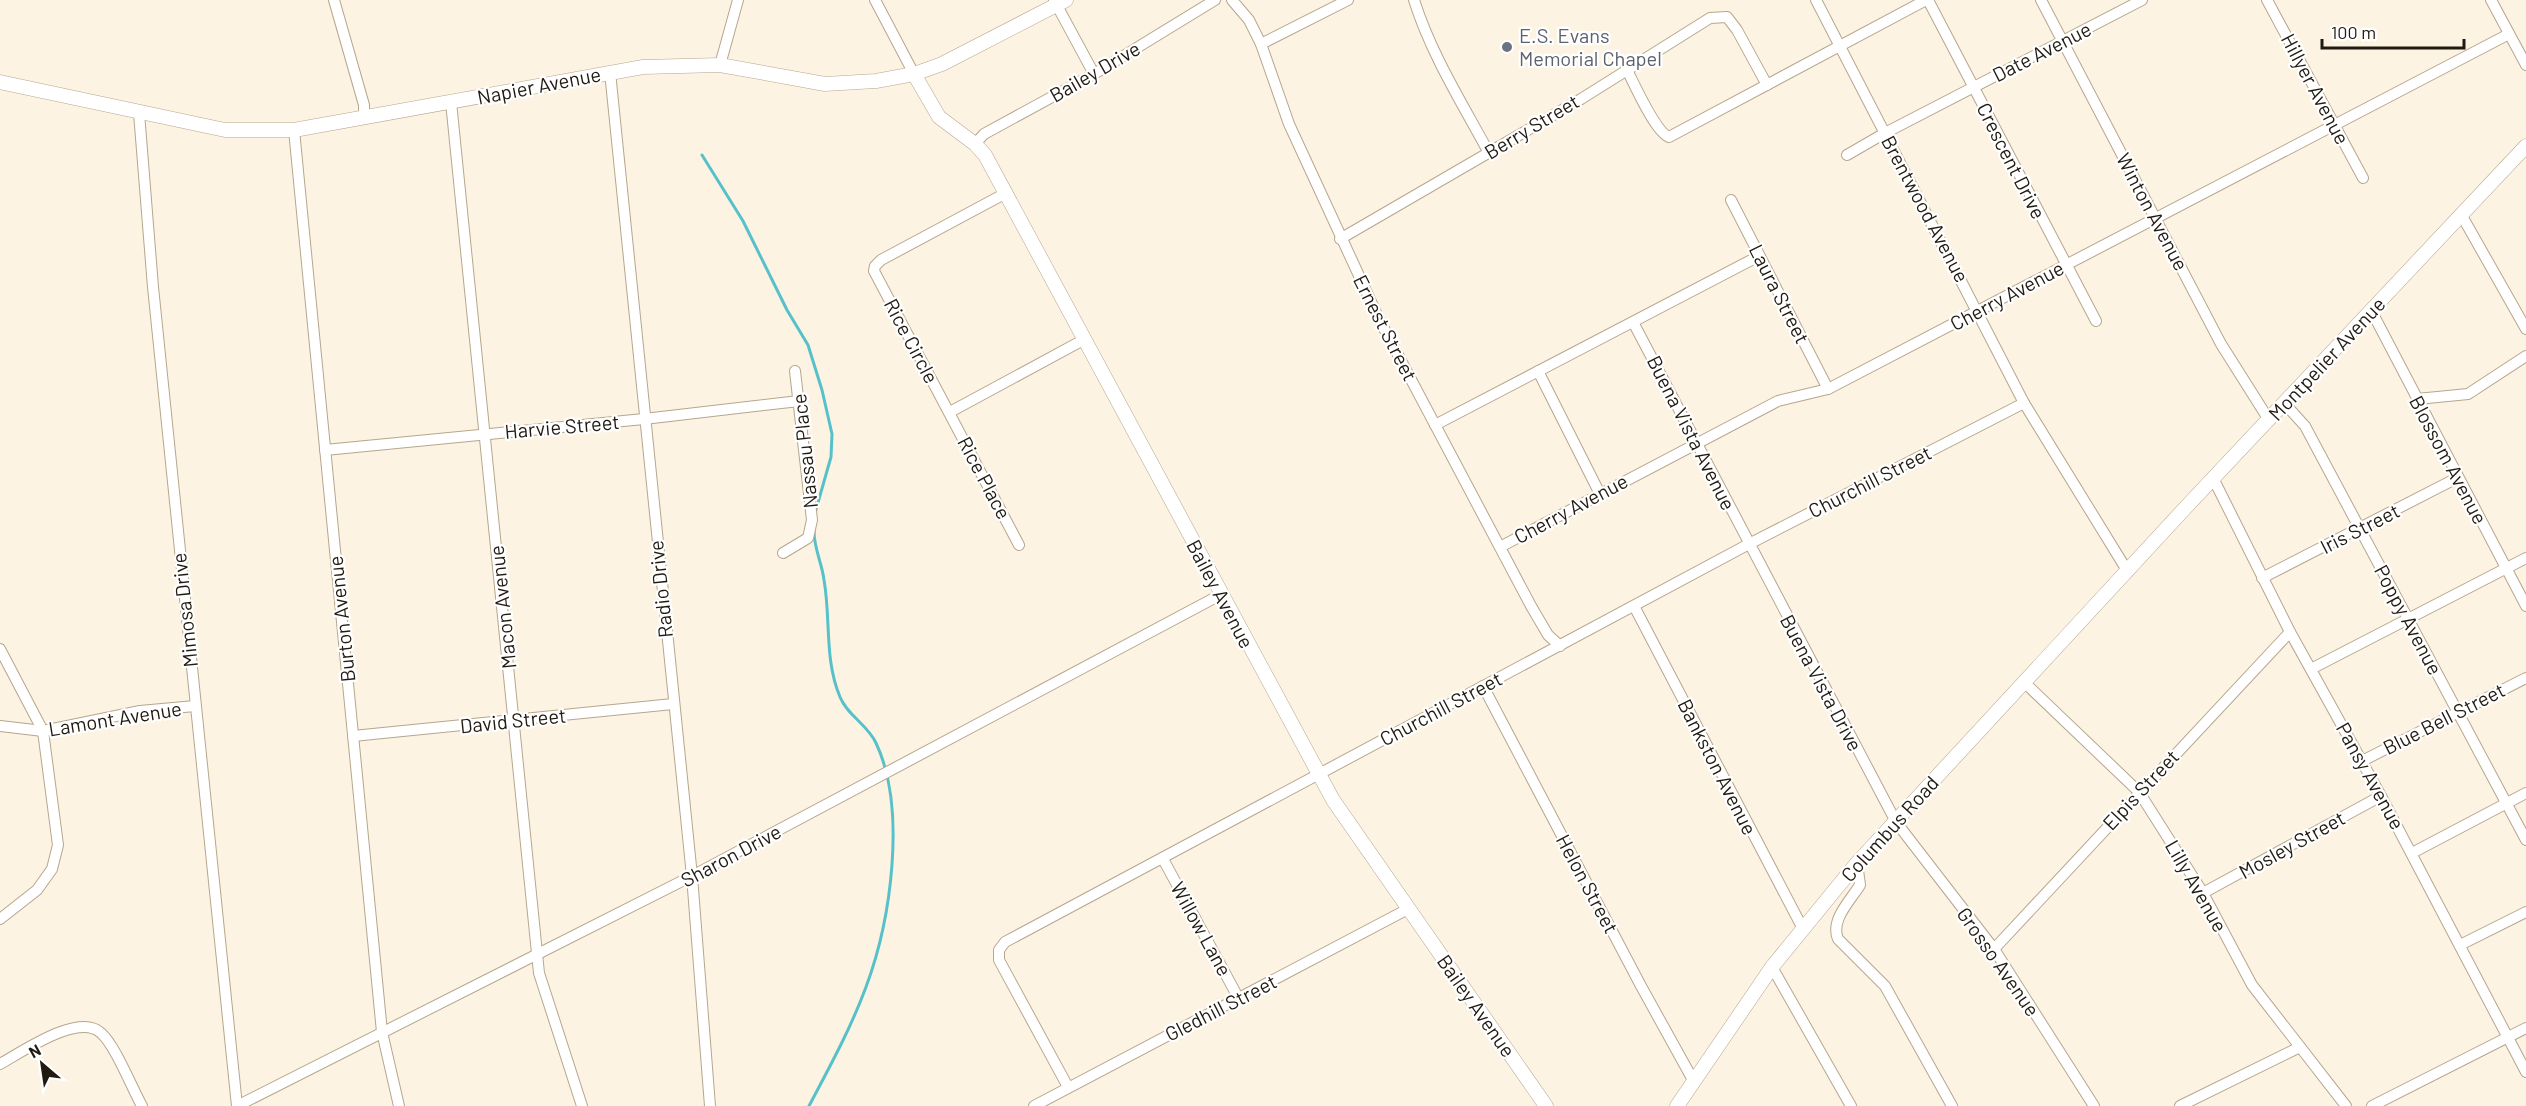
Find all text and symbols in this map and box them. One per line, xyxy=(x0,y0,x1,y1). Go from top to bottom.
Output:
scale bar xyxy=(2322,12,2464,50)
street label: Date Avenue xyxy=(1988,16,2095,86)
text: 100 m xyxy=(2331,21,2376,43)
place label: E.S. Evans Memorial Chapel xyxy=(1519,23,1662,70)
street label: Hillyer Avenue xyxy=(2277,29,2355,148)
street label: Bailey Drive xyxy=(1045,36,1144,107)
marker: E.S. Evans Memorial Chapel xyxy=(1500,40,1514,54)
street label: Napier Avenue xyxy=(475,61,603,109)
street label: Berry Street xyxy=(1480,89,1583,164)
street label: Crescent Drive xyxy=(1972,98,2051,223)
street label: Brentwood Avenue xyxy=(1877,131,1975,286)
street label: Winton Avenue xyxy=(2112,149,2194,274)
street label: Laura Street xyxy=(1745,240,1815,347)
street label: Cherry Avenue xyxy=(1946,255,2068,335)
street label: Ernest Street xyxy=(1349,270,1423,385)
street label: Montpelier Avenue xyxy=(2263,292,2390,425)
street label: Rice Circle xyxy=(880,294,944,387)
street label: Buena Vista Avenue xyxy=(1643,351,1741,514)
street label: Blossom Avenue xyxy=(2405,391,2493,528)
street label: Nassau Place xyxy=(786,393,822,510)
street label: Harvie Street xyxy=(504,409,620,443)
street label: Rice Place xyxy=(953,432,1017,523)
street label: Churchill Street xyxy=(1804,440,1935,522)
street label: Cherry Avenue xyxy=(1510,468,1632,548)
street label: Iris Street xyxy=(2316,498,2403,558)
street label: Bailey Avenue xyxy=(1182,535,1260,652)
street label: Radio Drive xyxy=(643,539,677,639)
street label: Macon Avenue xyxy=(484,544,520,670)
street label: Mimosa Drive xyxy=(166,552,202,669)
street label: Burton Avenue xyxy=(322,555,360,683)
street label: Poppy Avenue xyxy=(2370,560,2448,679)
street label: Buena Vista Drive xyxy=(1776,610,1868,755)
street label: Churchill Street xyxy=(1375,666,1506,750)
street label: Blue Bell Street xyxy=(2379,677,2508,759)
street label: Bankston Avenue xyxy=(1673,695,1762,838)
street label: Lamont Avenue xyxy=(47,696,183,740)
street label: David Street xyxy=(459,703,567,738)
street label: Pansy Avenue xyxy=(2332,718,2410,833)
street label: Elpis Street xyxy=(2097,744,2184,834)
street label: Columbus Road xyxy=(1835,770,1943,886)
street label: Mosley Street xyxy=(2234,805,2349,883)
street label: Sharon Drive xyxy=(676,819,785,892)
street label: Helon Street xyxy=(1552,830,1624,937)
street label: Lilly Avenue xyxy=(2161,835,2233,936)
street label: Willow Lane xyxy=(1166,877,1238,980)
street label: Grosso Avenue xyxy=(1952,902,2045,1021)
street label: Bailey Avenue xyxy=(1433,950,1521,1061)
street label: Gledhill Street xyxy=(1161,969,1280,1046)
north arrow xyxy=(12,1034,72,1094)
text: N xyxy=(25,1040,44,1061)

